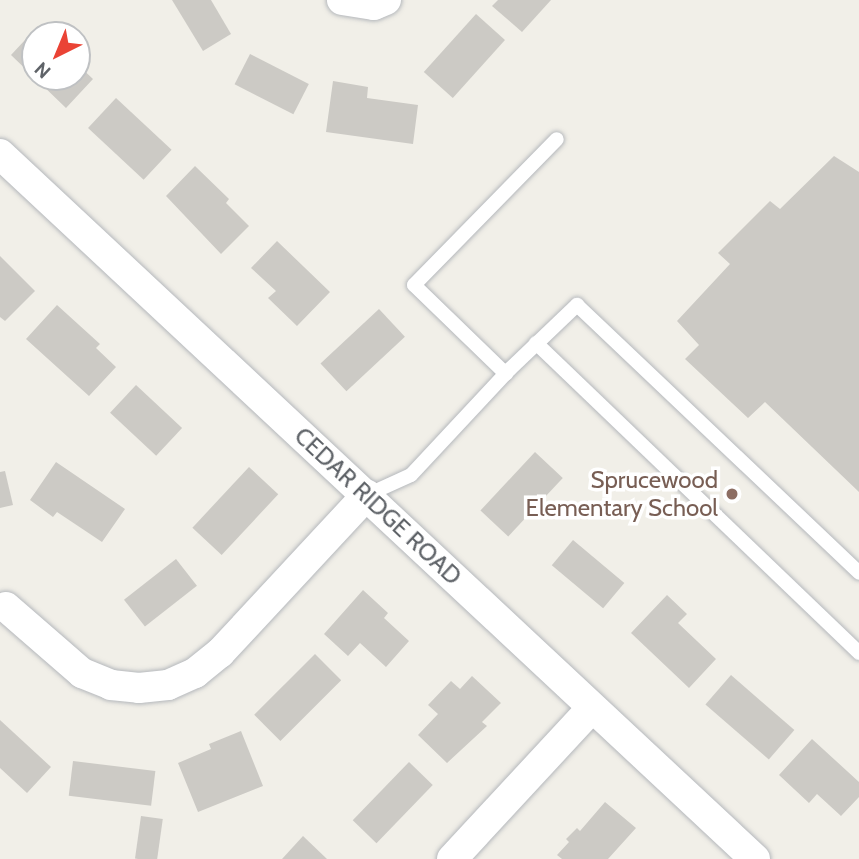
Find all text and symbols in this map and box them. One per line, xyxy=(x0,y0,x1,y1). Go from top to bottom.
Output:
north arrow xyxy=(21,21,91,91)
text: N xyxy=(30,57,55,83)
street label: CEDAR RIDGE ROAD xyxy=(289,421,467,591)
place label: Sprucewood Elementary School xyxy=(526,466,718,522)
marker: Sprucewood Elementary School xyxy=(724,486,740,502)

